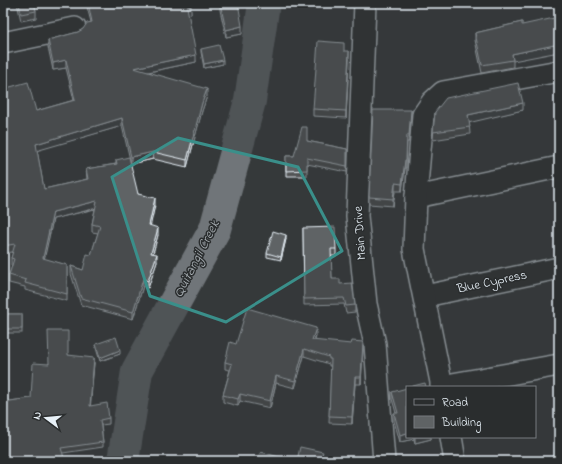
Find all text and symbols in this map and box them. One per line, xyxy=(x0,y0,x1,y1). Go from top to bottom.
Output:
street label: Main Drive xyxy=(349,205,371,261)
water label: Quitangil Creek xyxy=(169,216,226,301)
street label: Blue Cypress xyxy=(454,265,529,300)
legend xyxy=(406,386,536,438)
text: Road xyxy=(442,394,468,412)
north arrow xyxy=(26,398,66,438)
text: N xyxy=(29,410,46,421)
text: Building xyxy=(441,414,481,433)

